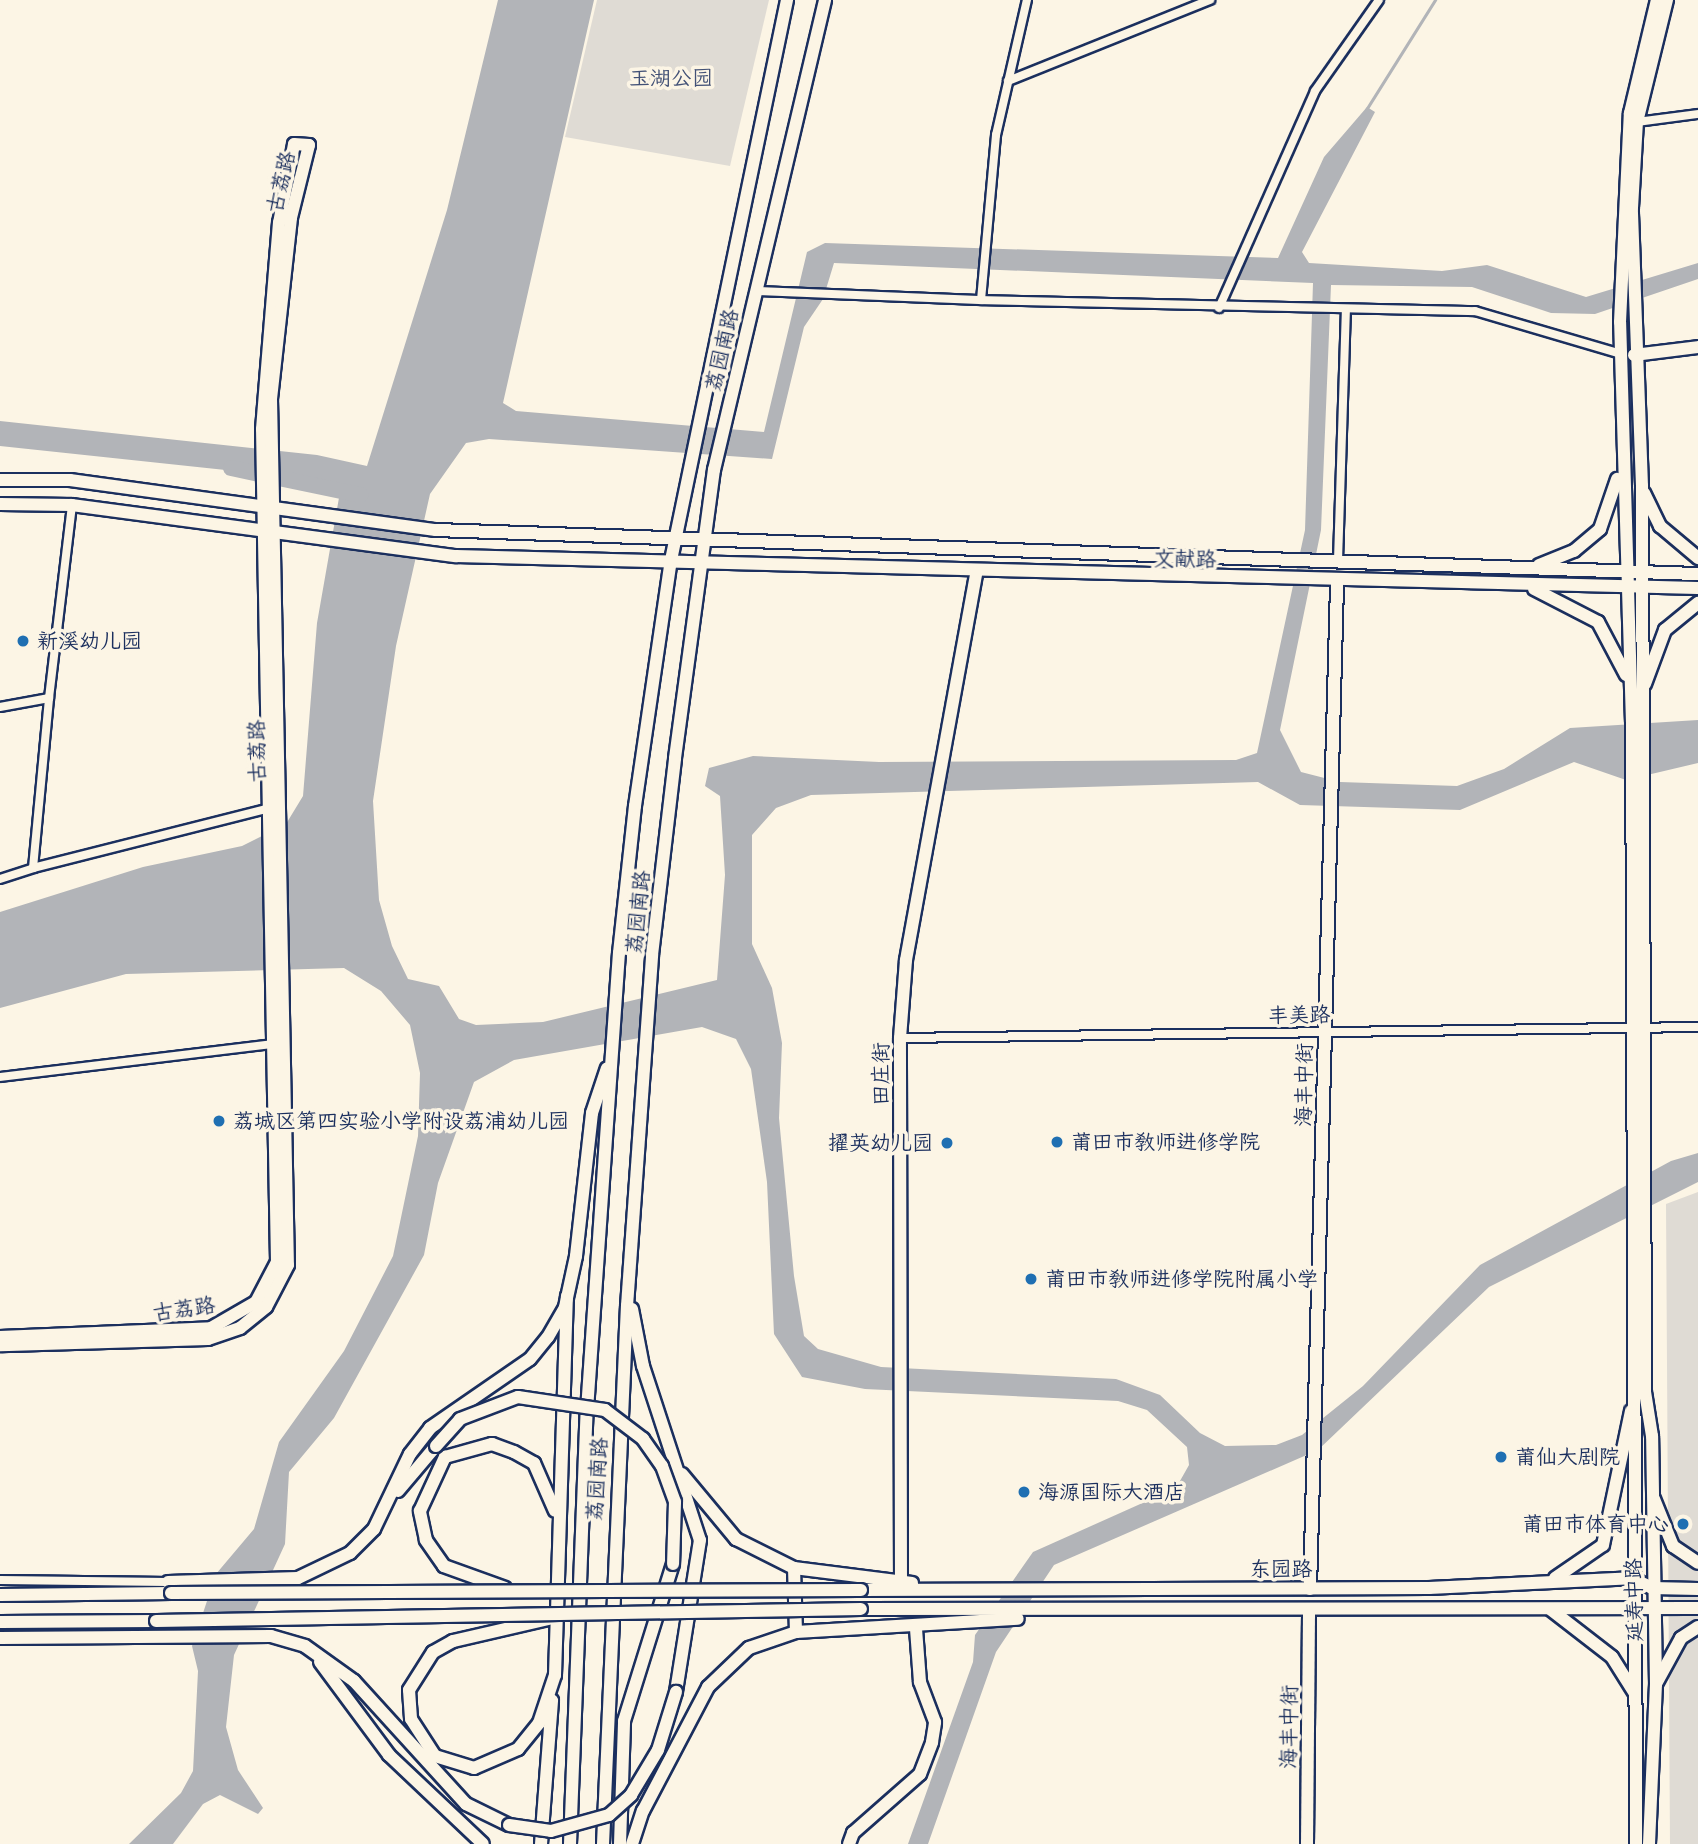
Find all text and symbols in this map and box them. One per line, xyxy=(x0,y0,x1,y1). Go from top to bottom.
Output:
park label: 玉湖公园 xyxy=(629,65,713,91)
street label: 古荔路 xyxy=(262,148,300,216)
street label: 荔园南路 xyxy=(700,306,744,394)
street label: 文献路 xyxy=(1153,546,1217,572)
place label: 新溪幼儿园 xyxy=(37,628,142,654)
marker: 新溪幼儿园 xyxy=(15,633,31,649)
street label: 古荔路 xyxy=(244,719,270,783)
street label: 荔园南路 xyxy=(621,869,655,955)
street label: 丰美路 xyxy=(1267,1002,1331,1028)
street label: 田庄街 xyxy=(868,1043,894,1105)
street label: 海丰中街 xyxy=(1291,1043,1317,1127)
place label: 荔城区第四实验小学附设荔浦幼儿园 xyxy=(233,1108,569,1134)
marker: 荔城区第四实验小学附设荔浦幼儿园 xyxy=(211,1113,227,1129)
place label: 莆田市教师进修学院 xyxy=(1071,1129,1260,1155)
place label: 擢英幼儿园 xyxy=(828,1130,933,1156)
marker: 莆田市教师进修学院 xyxy=(1049,1134,1065,1150)
marker: 擢英幼儿园 xyxy=(939,1135,955,1151)
place label: 莆田市教师进修学院附属小学 xyxy=(1045,1266,1318,1292)
marker: 莆田市教师进修学院附属小学 xyxy=(1023,1271,1039,1287)
street label: 古荔路 xyxy=(151,1292,217,1326)
street label: 荔园南路 xyxy=(582,1436,612,1522)
place label: 莆仙大剧院 xyxy=(1515,1444,1620,1470)
marker: 莆仙大剧院 xyxy=(1493,1449,1509,1465)
place label: 海源国际大酒店 xyxy=(1038,1479,1185,1505)
marker: 海源国际大酒店 xyxy=(1016,1484,1032,1500)
place label: 莆田市体育中心 xyxy=(1522,1511,1669,1537)
marker: 莆田市体育中心 xyxy=(1675,1516,1691,1532)
street label: 东园路 xyxy=(1250,1556,1312,1582)
street label: 延寿中路 xyxy=(1621,1558,1647,1642)
street label: 海丰中街 xyxy=(1276,1685,1302,1769)

